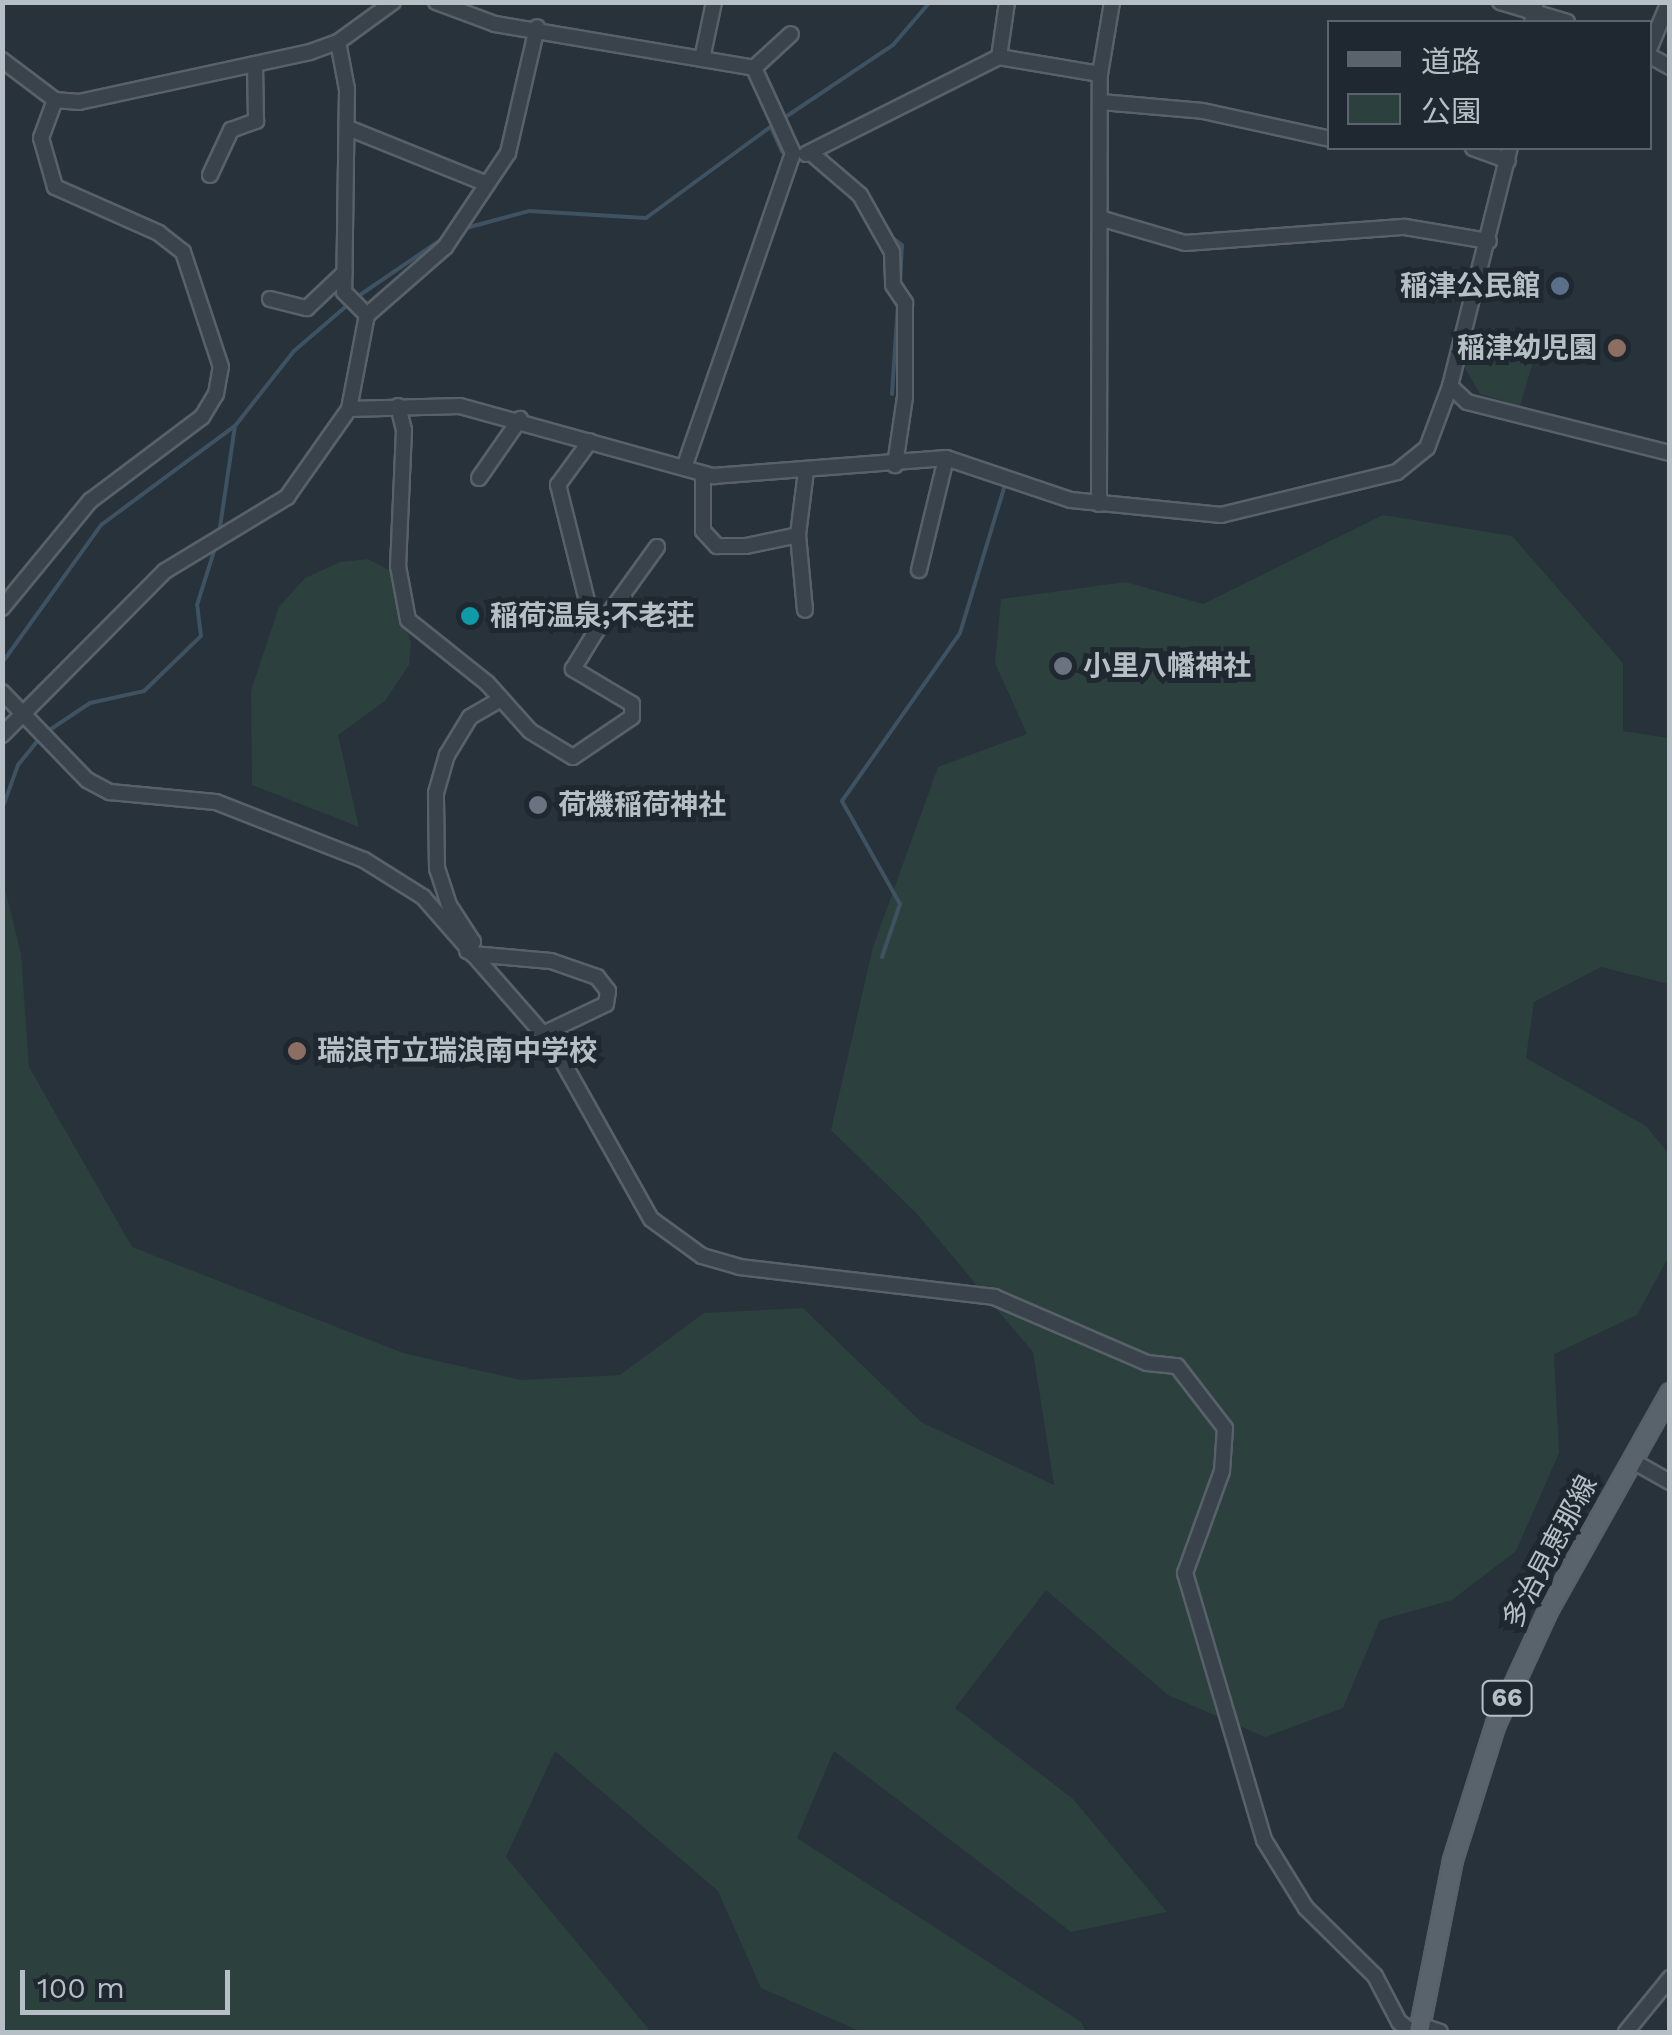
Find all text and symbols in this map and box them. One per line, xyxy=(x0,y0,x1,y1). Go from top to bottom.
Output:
legend xyxy=(1327,20,1652,150)
text: 道路 xyxy=(1421,44,1481,79)
text: 公園 xyxy=(1421,94,1481,129)
place label: 稲津公民館 xyxy=(1400,269,1540,303)
marker: 稲津公民館 xyxy=(1549,275,1571,297)
place label: 稲津幼児園 xyxy=(1457,331,1597,365)
marker: 稲津幼児園 xyxy=(1606,337,1628,359)
place label: 稲荷温泉;不老荘 xyxy=(490,599,694,633)
marker: 稲荷温泉;不老荘 xyxy=(459,605,481,627)
place label: 小里八幡神社 xyxy=(1083,649,1251,683)
marker: 小里八幡神社 xyxy=(1052,655,1074,677)
place label: 荷機稲荷神社 xyxy=(558,788,726,822)
marker: 荷機稲荷神社 xyxy=(527,794,549,816)
place label: 瑞浪市立瑞浪南中学校 xyxy=(317,1034,597,1068)
marker: 瑞浪市立瑞浪南中学校 xyxy=(286,1040,308,1062)
street label: 多治見恵那線 xyxy=(1496,1470,1604,1634)
road number: 66 xyxy=(1480,1678,1534,1718)
scale bar xyxy=(25,1950,235,2012)
text: 100 m xyxy=(37,1970,125,2005)

